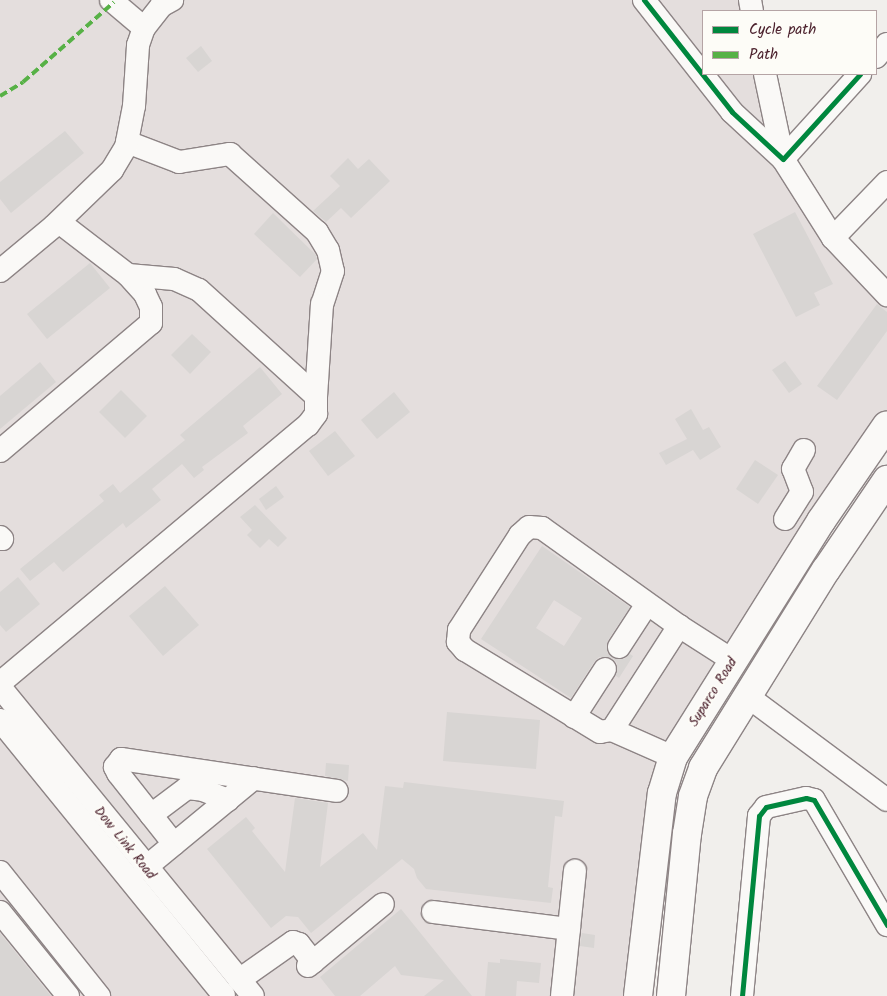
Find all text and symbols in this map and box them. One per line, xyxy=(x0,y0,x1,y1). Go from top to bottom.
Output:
legend xyxy=(702,10,877,75)
text: Cycle path xyxy=(749,18,816,42)
text: Path xyxy=(749,43,778,67)
street label: Suparco Road xyxy=(685,654,741,730)
street label: Dow Link Road xyxy=(90,803,160,883)

